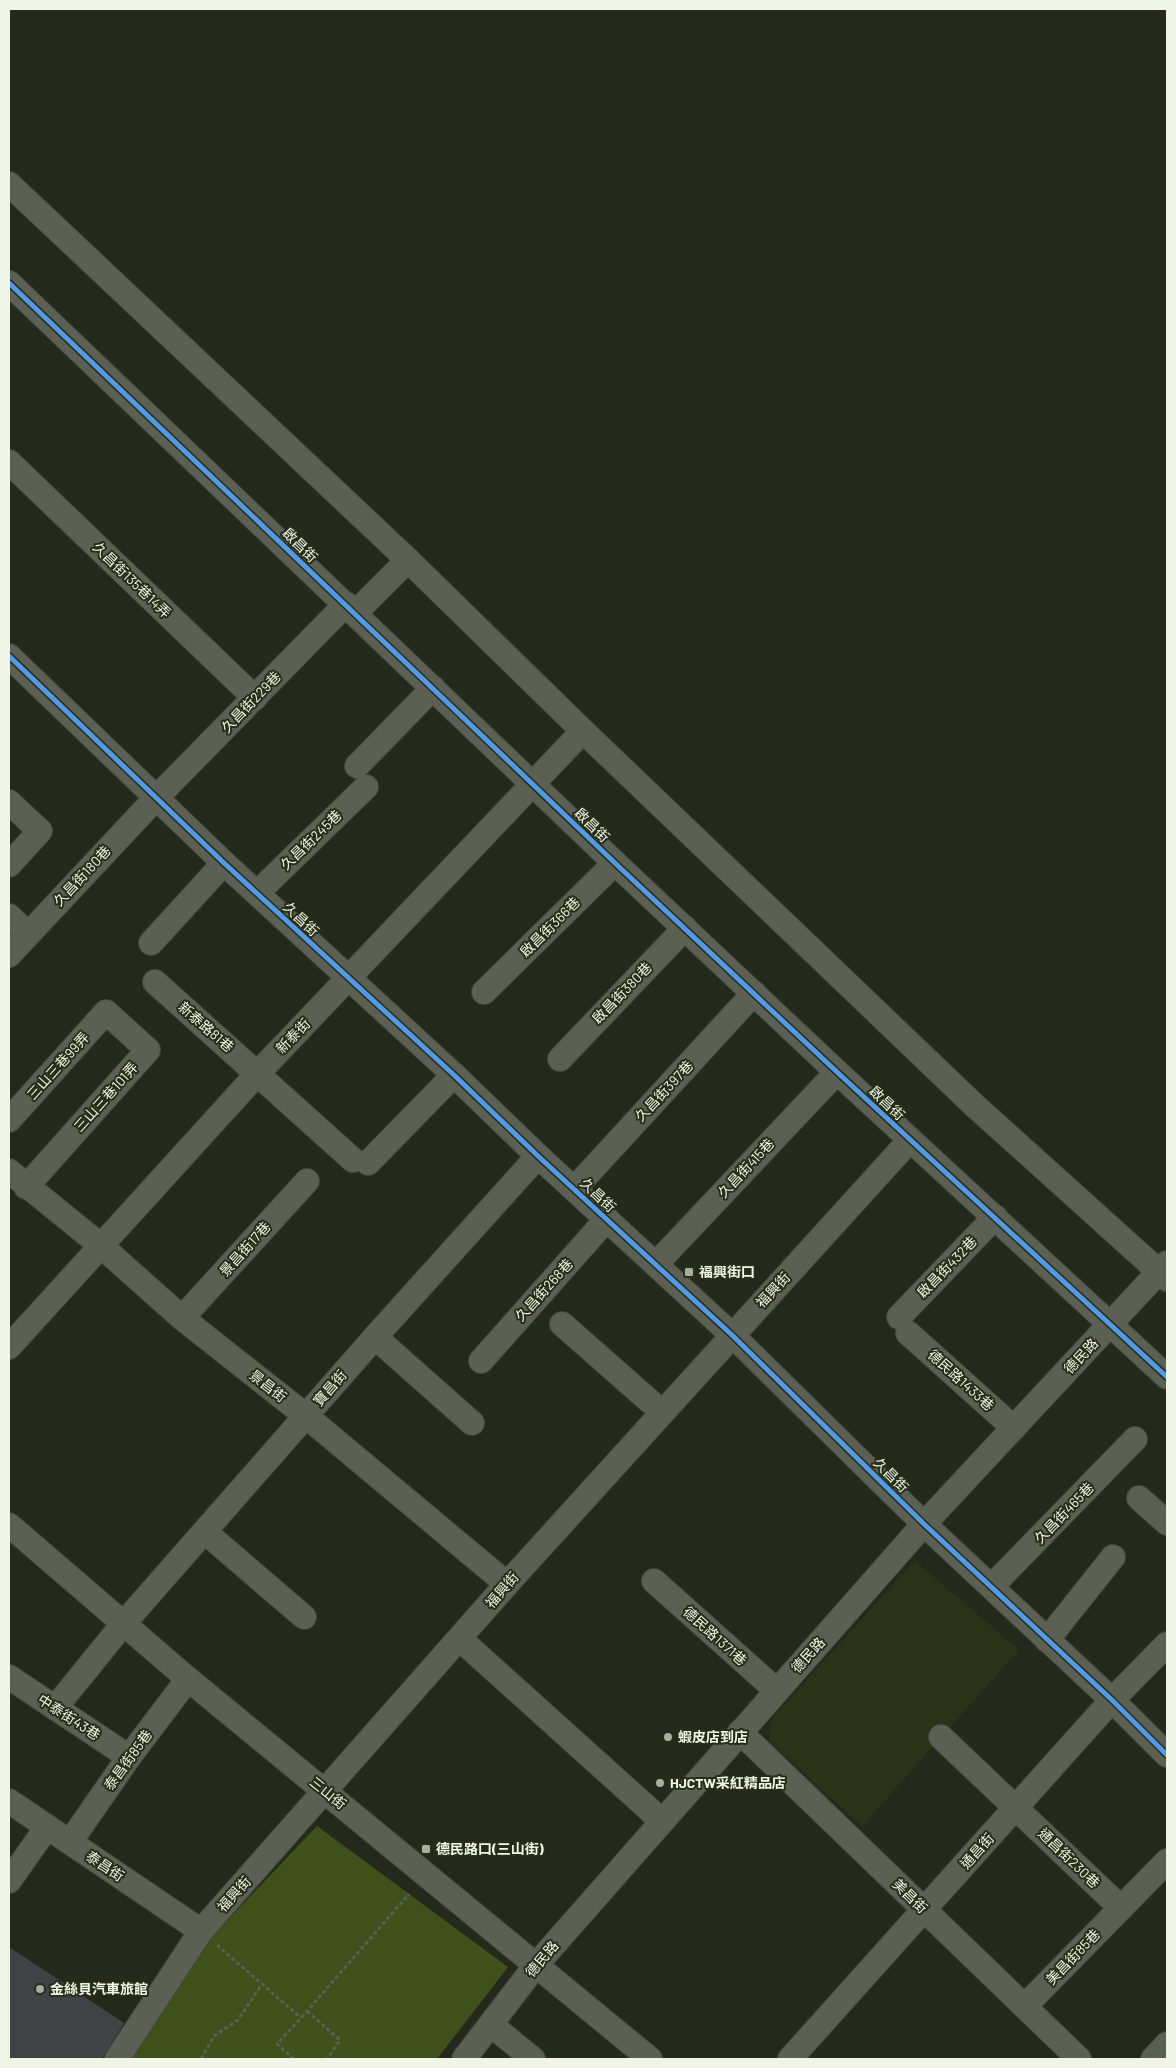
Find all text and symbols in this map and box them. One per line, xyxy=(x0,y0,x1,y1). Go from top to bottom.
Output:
street label: 啟昌街 xyxy=(279,524,321,565)
street label: 久昌街135巷14弄 xyxy=(90,538,175,621)
street label: 久昌街229巷 xyxy=(217,668,284,736)
street label: 啟昌街 xyxy=(571,804,613,845)
street label: 久昌街245巷 xyxy=(277,806,345,873)
street label: 久昌街180巷 xyxy=(49,842,114,909)
street label: 啟昌街366巷 xyxy=(516,893,583,960)
street label: 久昌街 xyxy=(280,898,322,939)
street label: 啟昌街380巷 xyxy=(588,959,655,1027)
street label: 新泰路81巷 xyxy=(175,998,237,1055)
street label: 新泰街 xyxy=(272,1015,313,1057)
street label: 三山三巷99弄 xyxy=(23,1029,92,1103)
street label: 久昌街397巷 xyxy=(631,1057,696,1125)
street label: 三山三巷101弄 xyxy=(70,1059,141,1135)
street label: 啟昌街 xyxy=(866,1082,908,1123)
street label: 久昌街415巷 xyxy=(714,1135,777,1201)
street label: 久昌街 xyxy=(577,1174,619,1215)
street label: 景昌街17巷 xyxy=(216,1218,274,1279)
street label: 啟昌街432巷 xyxy=(913,1233,980,1301)
street label: 久昌街268巷 xyxy=(511,1255,576,1324)
place label: 福興街口 xyxy=(699,1263,755,1280)
marker: 福興街口 xyxy=(683,1266,695,1278)
street label: 福興街 xyxy=(752,1269,793,1311)
street label: 德民路 xyxy=(1060,1335,1101,1377)
street label: 德民路1433巷 xyxy=(925,1346,998,1414)
street label: 景昌街 xyxy=(247,1366,290,1405)
street label: 寶昌街 xyxy=(309,1366,350,1409)
street label: 久昌街 xyxy=(870,1454,912,1496)
street label: 久昌街465巷 xyxy=(1030,1479,1097,1547)
street label: 福興街 xyxy=(481,1568,522,1611)
street label: 德民路1371巷 xyxy=(680,1603,751,1669)
street label: 德民路 xyxy=(787,1633,828,1676)
street label: 中泰街43巷 xyxy=(35,1690,104,1743)
street label: 泰昌街85巷 xyxy=(100,1726,155,1793)
place label: 蝦皮店到店 xyxy=(678,1728,748,1745)
marker: 蝦皮店到店 xyxy=(662,1731,674,1743)
street label: 三山街 xyxy=(307,1773,350,1812)
place label: HJCTW采紅精品店 xyxy=(670,1774,786,1791)
marker: HJCTW采紅精品店 xyxy=(654,1777,666,1789)
street label: 通昌街230巷 xyxy=(1035,1824,1104,1891)
street label: 通昌街 xyxy=(956,1829,997,1872)
place label: 德民路口(三山街) xyxy=(436,1840,544,1857)
marker: 德民路口(三山街) xyxy=(420,1843,432,1855)
street label: 泰昌街 xyxy=(83,1847,127,1884)
street label: 福興街 xyxy=(213,1872,254,1915)
street label: 美昌街 xyxy=(889,1875,931,1916)
street label: 美昌街85巷 xyxy=(1042,1925,1103,1988)
street label: 德民路 xyxy=(522,1937,562,1980)
place label: 金絲貝汽車旅館 xyxy=(50,1980,148,1997)
marker: 金絲貝汽車旅館 xyxy=(34,1983,46,1995)

